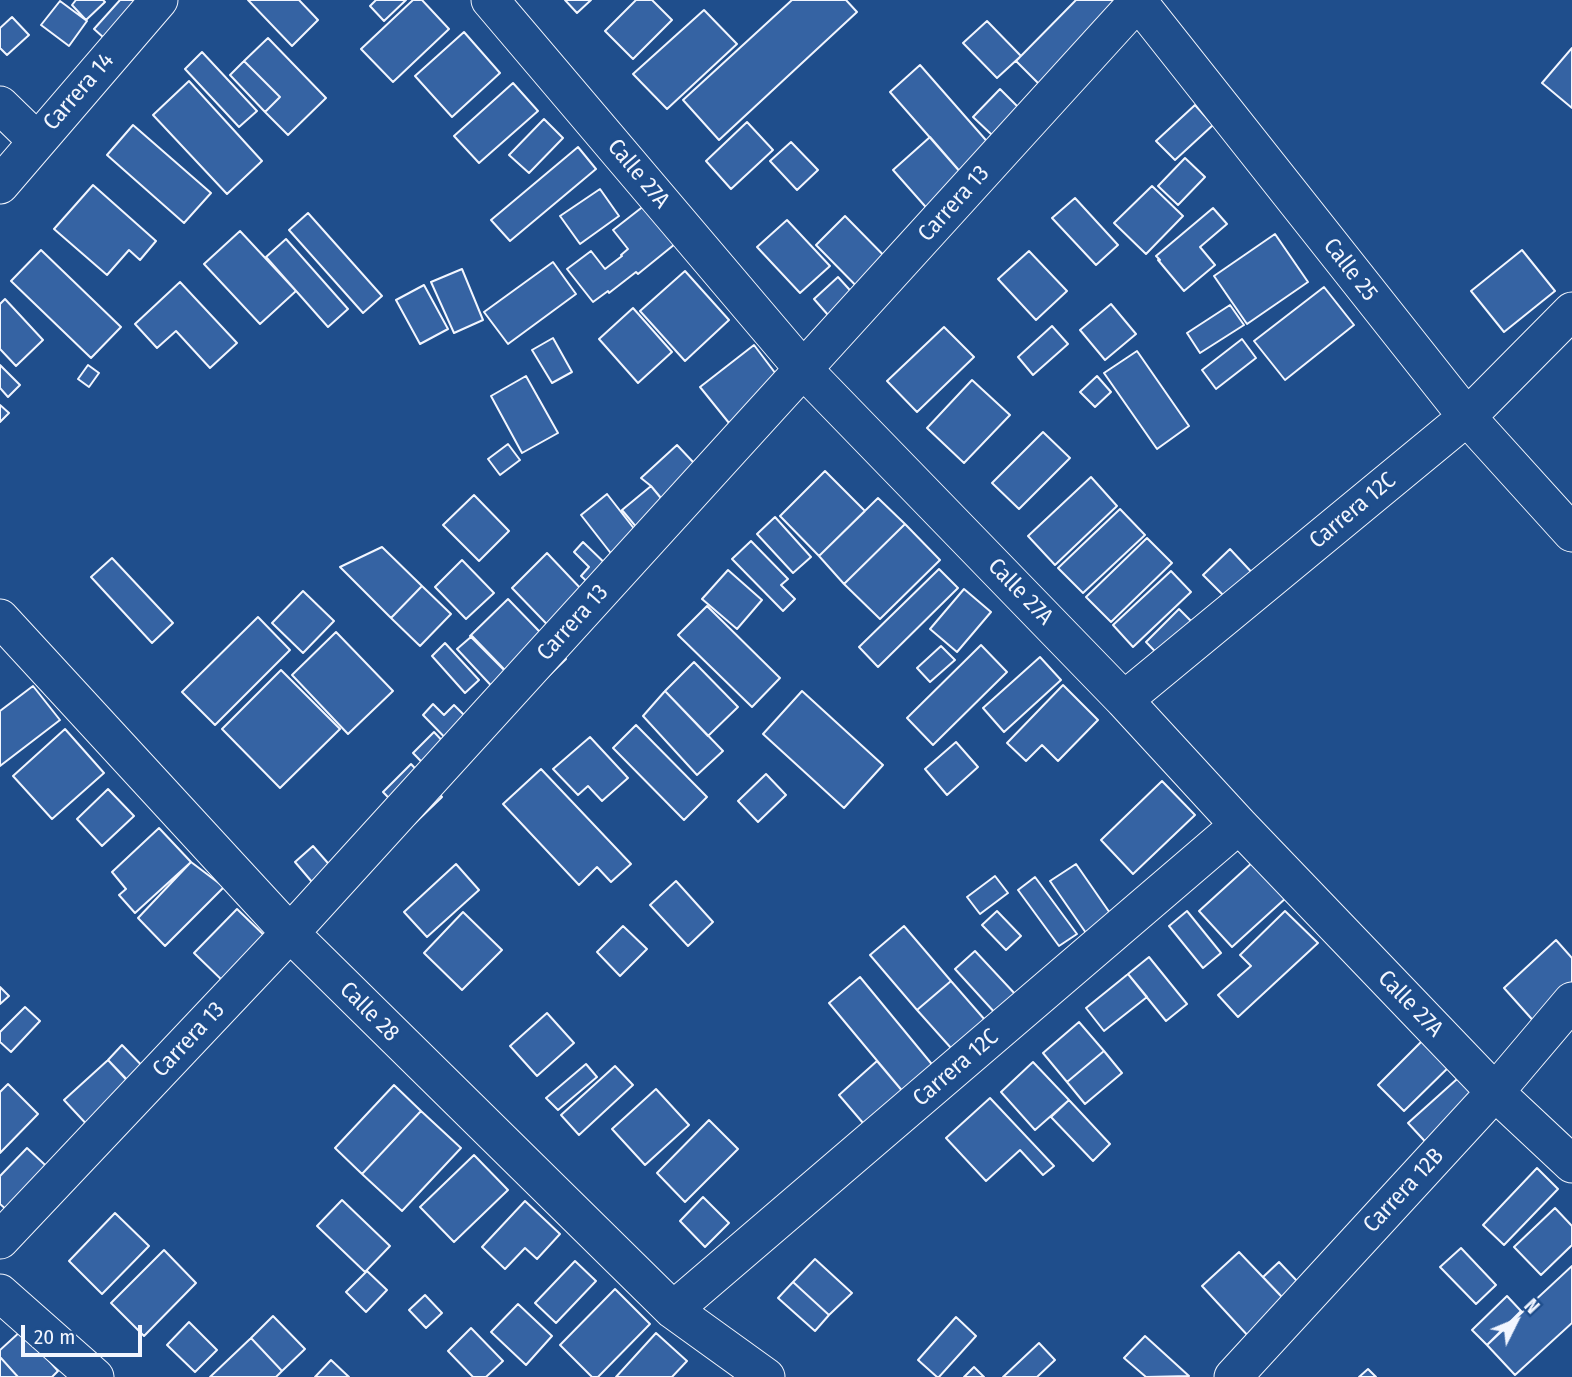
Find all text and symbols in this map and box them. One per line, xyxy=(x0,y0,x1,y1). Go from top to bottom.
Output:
street label: Carrera 14 xyxy=(38,48,120,136)
street label: Calle 27A xyxy=(601,134,675,214)
street label: Carrera 13 xyxy=(913,160,995,248)
street label: Calle 25 xyxy=(1317,233,1383,307)
street label: Carrera 12C xyxy=(1304,467,1402,555)
street label: Calle 27A xyxy=(982,553,1058,631)
street label: Carrera 13 xyxy=(532,579,614,667)
street label: Calle 27A xyxy=(1372,965,1448,1043)
street label: Calle 28 xyxy=(333,976,405,1048)
street label: Carrera 13 xyxy=(147,997,231,1083)
street label: Carrera 12C xyxy=(908,1023,1004,1113)
street label: Carrera 12B xyxy=(1358,1143,1450,1239)
north arrow xyxy=(1481,1286,1551,1356)
text: N xyxy=(1519,1294,1544,1318)
scale bar xyxy=(24,1310,145,1354)
text: 20 m xyxy=(34,1324,75,1350)

